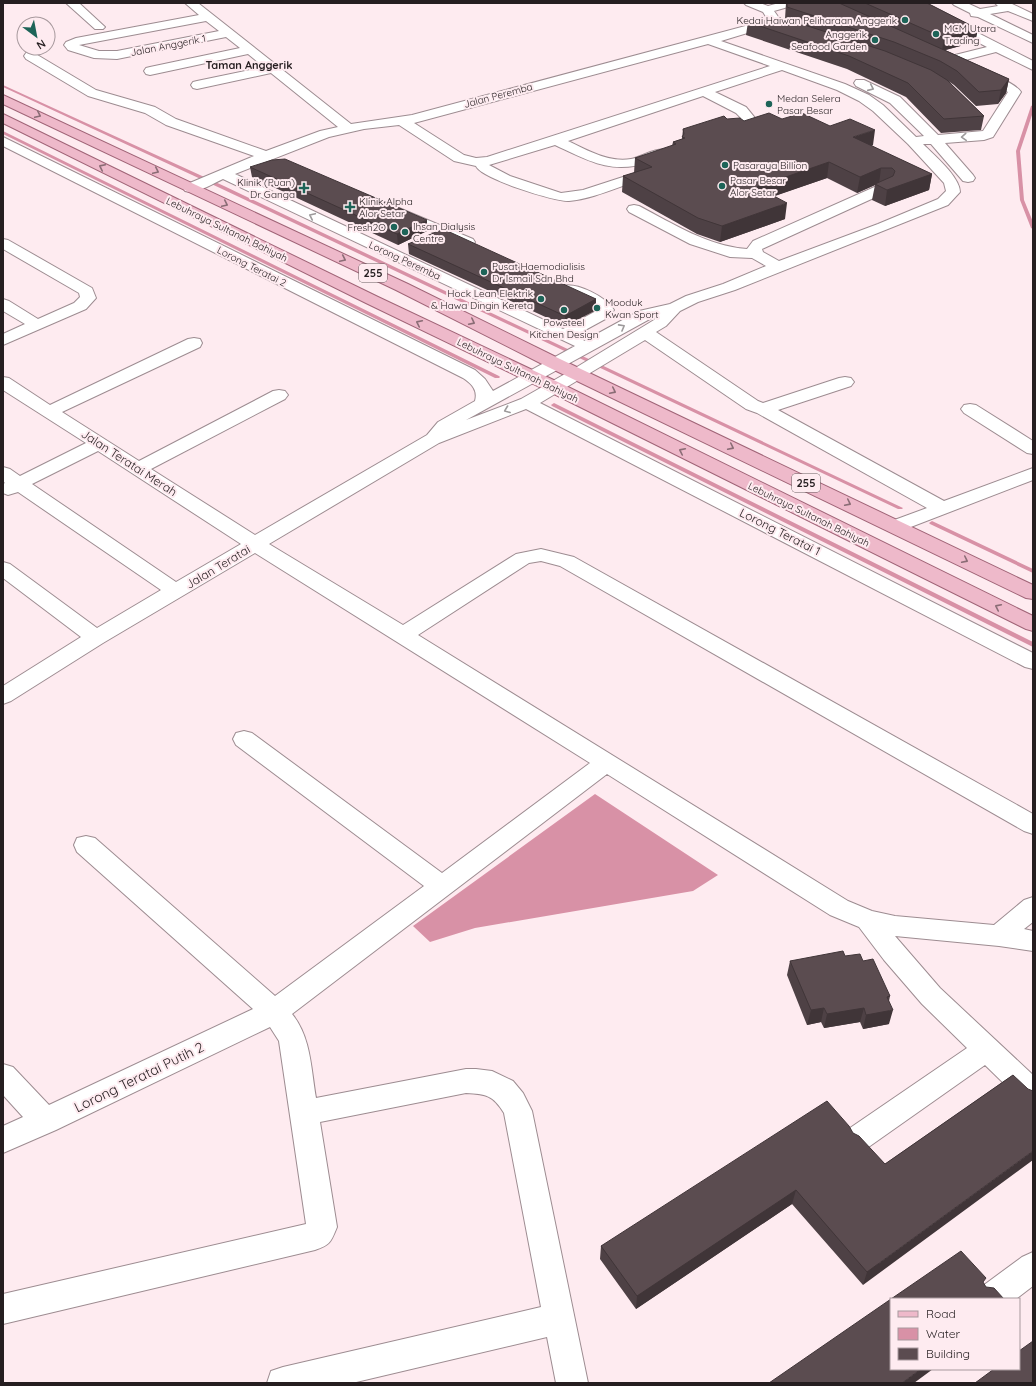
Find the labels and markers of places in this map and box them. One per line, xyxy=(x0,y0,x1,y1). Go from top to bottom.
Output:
place label: Kedai Haiwan Peliharaan Anggerik xyxy=(737,14,897,27)
marker: Kedai Haiwan Peliharaan Anggerik xyxy=(900,15,910,25)
place label: MCM Utara Trading xyxy=(944,22,996,47)
place label: Anggerik Seafood Garden xyxy=(791,28,867,53)
marker: MCM Utara Trading xyxy=(931,29,941,39)
marker: Anggerik Seafood Garden xyxy=(870,35,880,45)
place label: Medan Selera Pasar Besar xyxy=(777,92,840,117)
marker: Medan Selera Pasar Besar xyxy=(764,99,774,109)
place label: Pasaraya Billion xyxy=(733,159,807,172)
marker: Pasaraya Billion xyxy=(720,160,730,170)
place label: Pasar Besar Alor Setar xyxy=(730,174,786,199)
place label: Klinik (Puan) Dr Ganga xyxy=(237,176,295,201)
marker: Pasar Besar Alor Setar xyxy=(717,181,727,191)
marker: Klinik (Puan) Dr Ganga xyxy=(298,182,310,194)
place label: Klinik Alpha Alor Setar xyxy=(359,195,413,220)
marker: Klinik Alpha Alor Setar xyxy=(344,201,356,213)
place label: Ihsan Dialysis Centre xyxy=(413,220,475,245)
place label: Fresh2O xyxy=(348,221,386,234)
marker: Fresh2O xyxy=(389,222,399,232)
marker: Ihsan Dialysis Centre xyxy=(400,227,410,237)
place label: Pusat Haemodialisis Dr Ismail Sdn Bhd xyxy=(492,260,585,285)
marker: Pusat Haemodialisis Dr Ismail Sdn Bhd xyxy=(479,267,489,277)
place label: Hock Lean Elektrik & Hawa Dingin Kereta xyxy=(431,287,533,312)
marker: Hock Lean Elektrik & Hawa Dingin Kereta xyxy=(536,294,546,304)
place label: Mooduk Kwan Sport xyxy=(605,296,659,321)
marker: Mooduk Kwan Sport xyxy=(592,303,602,313)
marker: Powsteel Kitchen Design xyxy=(559,305,569,315)
place label: Powsteel Kitchen Design xyxy=(529,316,599,341)

